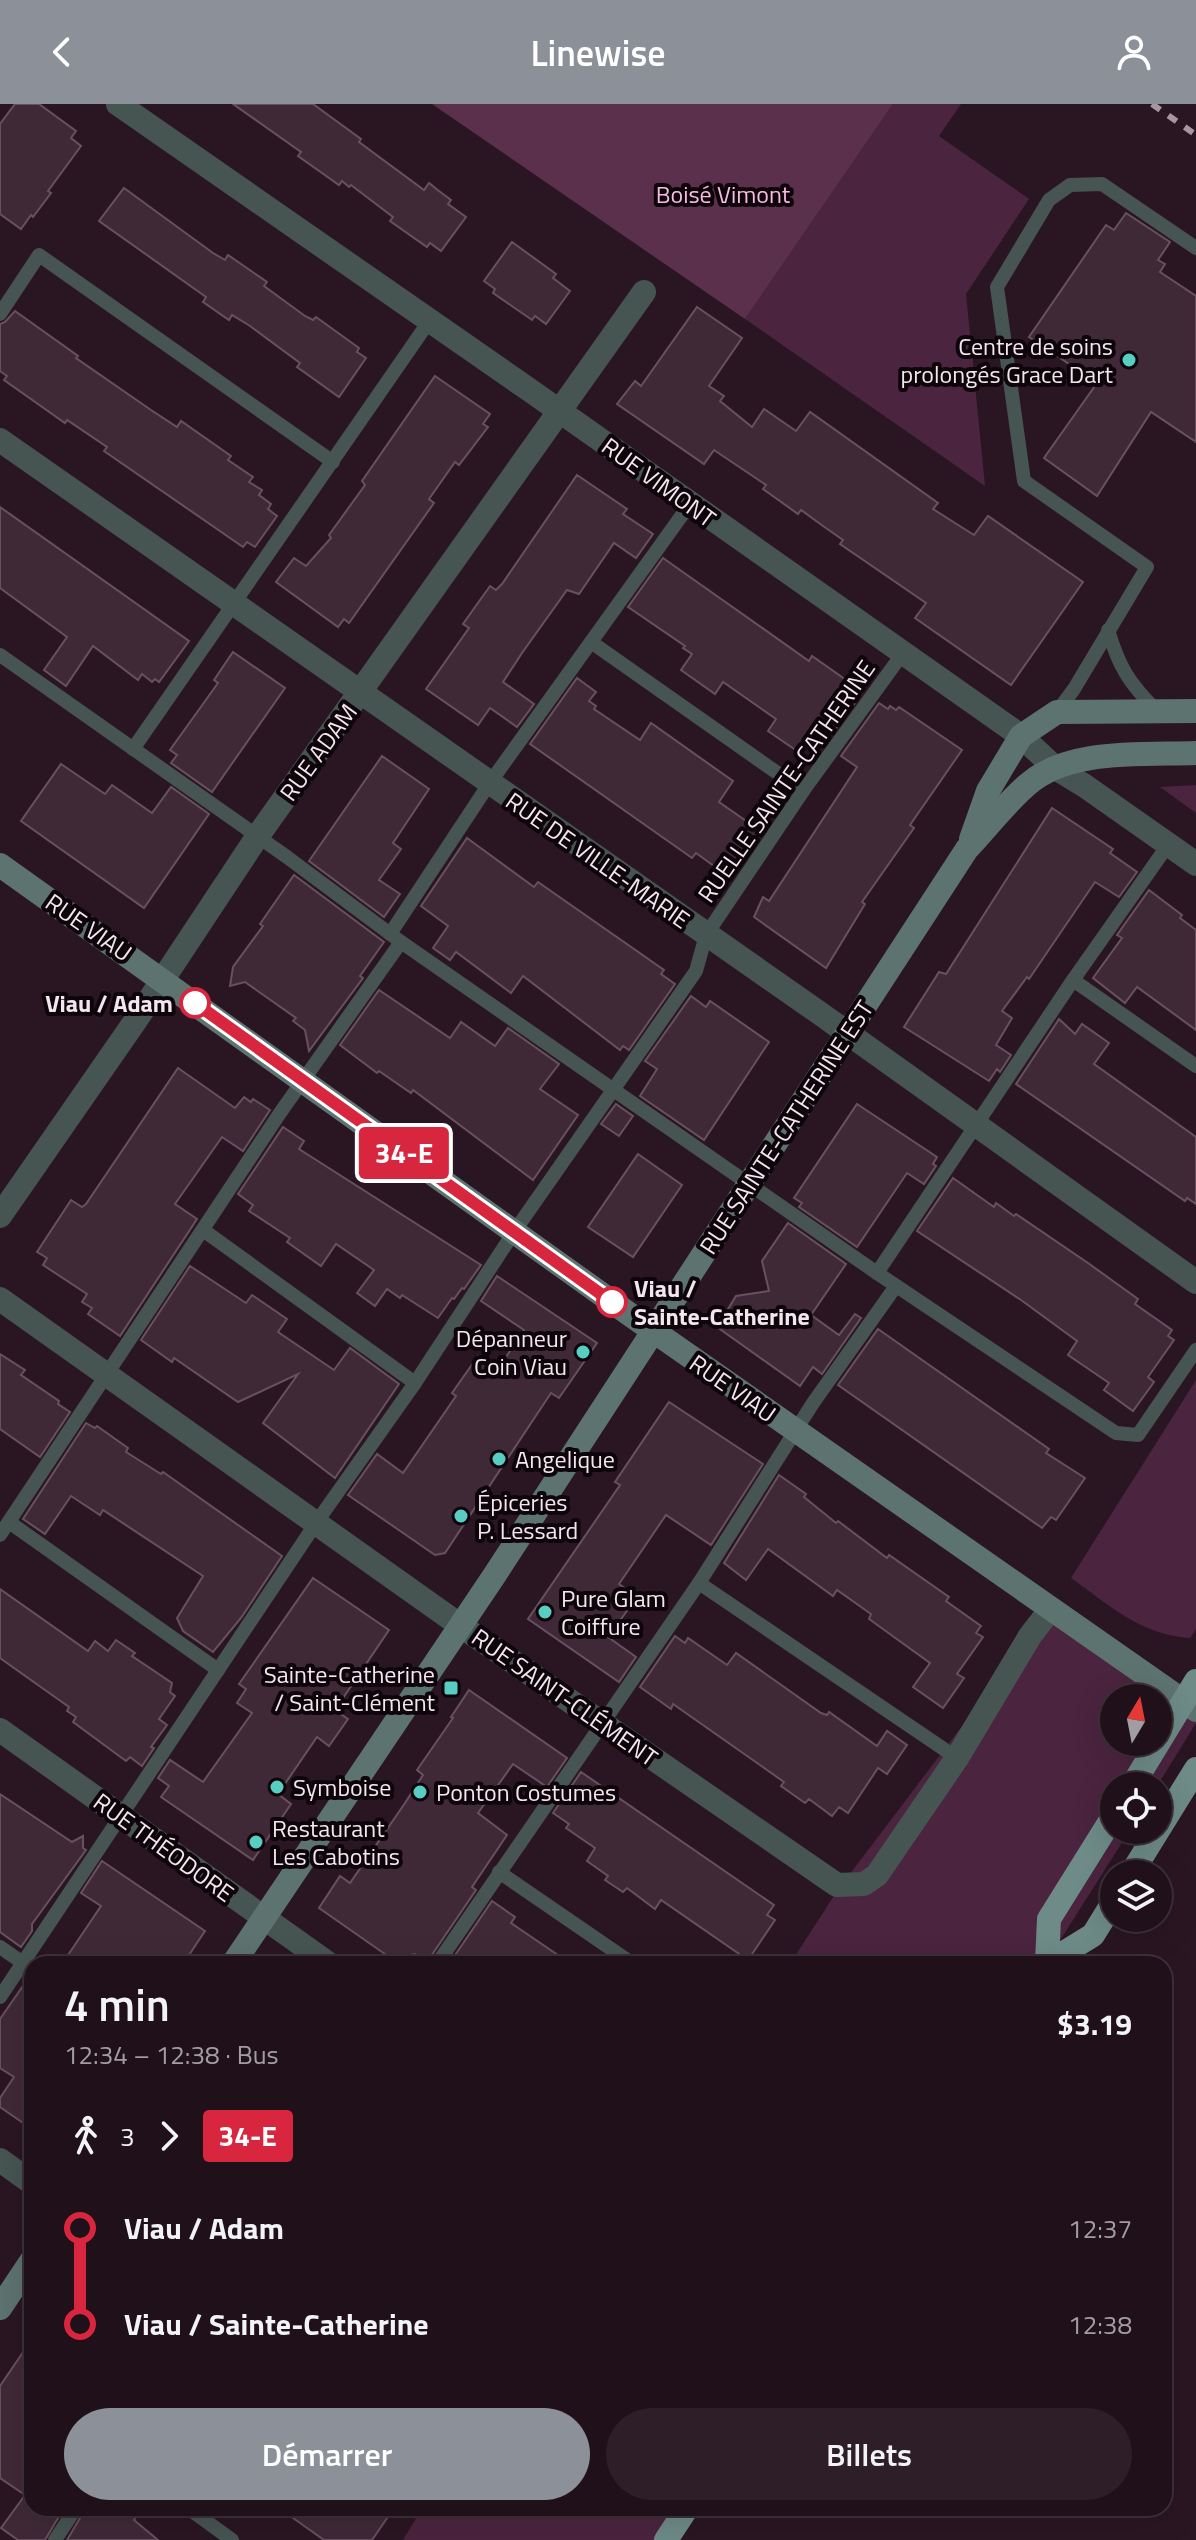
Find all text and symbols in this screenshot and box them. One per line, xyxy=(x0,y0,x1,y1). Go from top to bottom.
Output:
text: Linewise xyxy=(530,25,666,80)
icon: back xyxy=(40,30,84,74)
icon: person xyxy=(1112,30,1156,74)
park label: Boisé Vimont xyxy=(656,176,791,212)
place label: Centre de soins prolongés Grace Dart xyxy=(901,328,1114,392)
marker: Centre de soins prolongés Grace Dart xyxy=(1120,351,1138,369)
street label: RUE VIMONT xyxy=(594,428,724,536)
street label: RUELLE SAINTE-CATHERINE xyxy=(688,652,884,910)
street label: RUE ADAM xyxy=(270,696,366,808)
street label: RUE DE VILLE-MARIE xyxy=(499,783,697,937)
street label: RUE VIAU xyxy=(38,884,140,970)
place label: Viau / Adam xyxy=(45,985,173,1021)
marker: Viau / Adam xyxy=(180,988,210,1018)
street label: RUE SAINTE-CATHERINE EST xyxy=(690,993,882,1261)
line badge: 34-E xyxy=(348,1127,460,1179)
text: 34-E xyxy=(375,1131,433,1174)
place label: Viau / Sainte-Catherine xyxy=(634,1270,810,1334)
marker: Viau / Sainte-Catherine xyxy=(597,1287,627,1317)
place label: Dépanneur Coin Viau xyxy=(456,1320,567,1384)
marker: Dépanneur Coin Viau xyxy=(574,1343,592,1361)
street label: RUE VIAU xyxy=(682,1345,784,1431)
place label: Angelique xyxy=(515,1441,615,1477)
marker: Angelique xyxy=(490,1450,508,1468)
place label: Épiceries P. Lessard xyxy=(477,1484,578,1548)
marker: Épiceries P. Lessard xyxy=(452,1507,470,1525)
place label: Pure Glam Coiffure xyxy=(561,1580,666,1644)
marker: Pure Glam Coiffure xyxy=(536,1603,554,1621)
street label: RUE SAINT-CLÉMENT xyxy=(465,1619,666,1775)
place label: Sainte-Catherine / Saint-Clément xyxy=(264,1656,436,1720)
marker: Sainte-Catherine / Saint-Clément xyxy=(442,1679,460,1697)
north arrow xyxy=(1100,1684,1172,1756)
map controls xyxy=(1100,1684,1172,1932)
place label: Symboise xyxy=(293,1769,391,1805)
button: locate xyxy=(1100,1772,1172,1844)
place label: Ponton Costumes xyxy=(436,1774,616,1810)
marker: Symboise xyxy=(268,1778,286,1796)
marker: Ponton Costumes xyxy=(411,1783,429,1801)
street label: RUE THÉODORE xyxy=(86,1784,242,1910)
place label: Restaurant Les Cabotins xyxy=(272,1810,400,1874)
marker: Restaurant Les Cabotins xyxy=(247,1833,265,1851)
button: layers xyxy=(1100,1860,1172,1932)
text: 4 min xyxy=(64,1971,170,2038)
text: $3.19 xyxy=(1057,2001,1132,2047)
text: 12:34 – 12:38 · Bus xyxy=(64,2035,279,2074)
icon: walk xyxy=(64,2114,108,2158)
icon: forward xyxy=(147,2114,191,2158)
text: 34-E xyxy=(219,2114,277,2157)
text: 3 xyxy=(120,2117,135,2156)
text: Viau / Adam xyxy=(124,2205,284,2251)
text: 12:37 xyxy=(1068,2209,1132,2248)
text: Viau / Sainte-Catherine xyxy=(124,2301,429,2347)
text: 12:38 xyxy=(1068,2305,1132,2344)
button: Démarrer xyxy=(64,2408,590,2500)
button: Billets xyxy=(606,2408,1132,2500)

